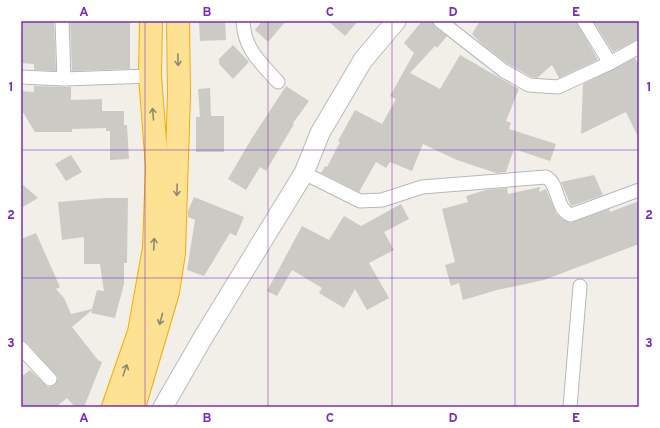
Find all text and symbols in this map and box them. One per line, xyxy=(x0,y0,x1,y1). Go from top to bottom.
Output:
text: A xyxy=(79,5,89,21)
text: B xyxy=(203,5,212,21)
text: C xyxy=(326,5,334,21)
text: D xyxy=(448,5,458,21)
text: E xyxy=(572,5,580,21)
one-way arrow xyxy=(175,53,182,66)
text: 1 xyxy=(8,80,14,96)
text: 1 xyxy=(646,80,652,96)
one-way arrow xyxy=(149,108,157,121)
one-way arrow xyxy=(173,183,181,196)
text: 2 xyxy=(7,208,15,224)
text: 2 xyxy=(645,208,653,224)
one-way arrow xyxy=(151,238,158,251)
one-way arrow xyxy=(157,312,165,325)
text: 3 xyxy=(7,336,15,352)
text: 3 xyxy=(645,336,653,352)
one-way arrow xyxy=(122,364,130,376)
text: A xyxy=(79,411,89,427)
text: B xyxy=(203,411,212,427)
text: C xyxy=(326,411,334,427)
text: D xyxy=(448,411,458,427)
text: E xyxy=(572,411,580,427)

